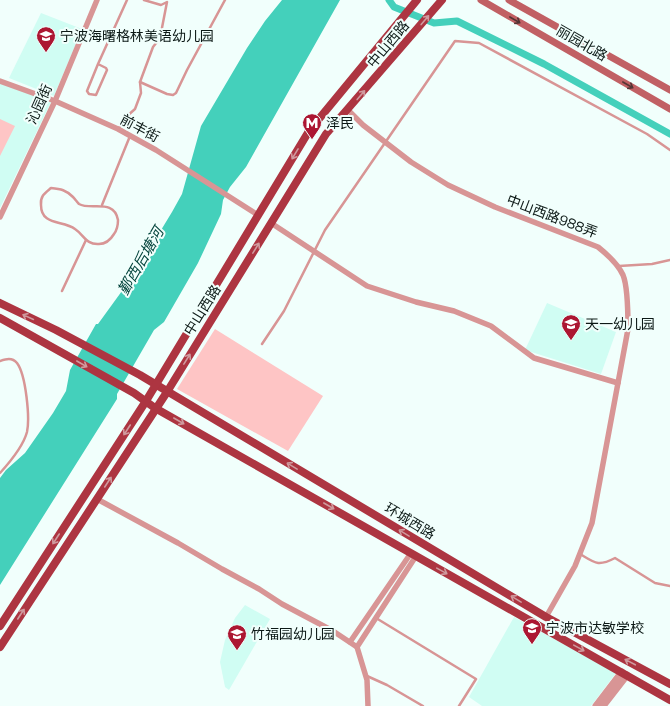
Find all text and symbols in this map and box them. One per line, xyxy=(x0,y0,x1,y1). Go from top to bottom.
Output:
one-way arrow xyxy=(421,14,430,25)
one-way arrow xyxy=(509,16,521,24)
street label: 中山西路 xyxy=(363,17,413,71)
street label: 丽园北路 xyxy=(553,21,611,65)
school or university icon: 宁波海曙格林美语幼儿园 xyxy=(35,25,57,53)
place label: 宁波海曙格林美语幼儿园 xyxy=(60,27,214,45)
street label: 沁园街 xyxy=(22,81,56,127)
one-way arrow xyxy=(622,81,634,89)
one-way arrow xyxy=(356,90,365,100)
street label: 前丰街 xyxy=(117,110,163,146)
metro station icon: 泽民 xyxy=(301,112,323,140)
place label: 泽民 xyxy=(326,114,354,132)
one-way arrow xyxy=(291,148,299,160)
street label: 中山西路988弄 xyxy=(504,190,600,242)
water label: 鄞西后塘河 xyxy=(114,221,169,298)
one-way arrow xyxy=(252,242,260,254)
street label: 中山西路 xyxy=(180,281,224,339)
one-way arrow xyxy=(22,313,34,320)
school or university icon: 天一幼儿园 xyxy=(560,313,582,341)
place label: 天一幼儿园 xyxy=(585,315,655,333)
one-way arrow xyxy=(183,353,192,364)
one-way arrow xyxy=(76,360,88,368)
one-way arrow xyxy=(173,418,185,426)
one-way arrow xyxy=(123,424,131,435)
one-way arrow xyxy=(287,462,299,470)
one-way arrow xyxy=(104,476,112,488)
street label: 环城西路 xyxy=(381,499,439,543)
one-way arrow xyxy=(323,503,335,511)
one-way arrow xyxy=(398,528,410,536)
one-way arrow xyxy=(52,533,60,544)
one-way arrow xyxy=(436,567,448,575)
one-way arrow xyxy=(511,595,522,603)
one-way arrow xyxy=(18,608,26,620)
school or university icon: 宁波市达敏学校 xyxy=(521,617,543,645)
place label: 宁波市达敏学校 xyxy=(546,619,644,637)
school or university icon: 竹福园幼儿园 xyxy=(226,623,248,651)
place label: 竹福园幼儿园 xyxy=(251,625,335,643)
one-way arrow xyxy=(573,645,585,653)
one-way arrow xyxy=(624,658,636,665)

